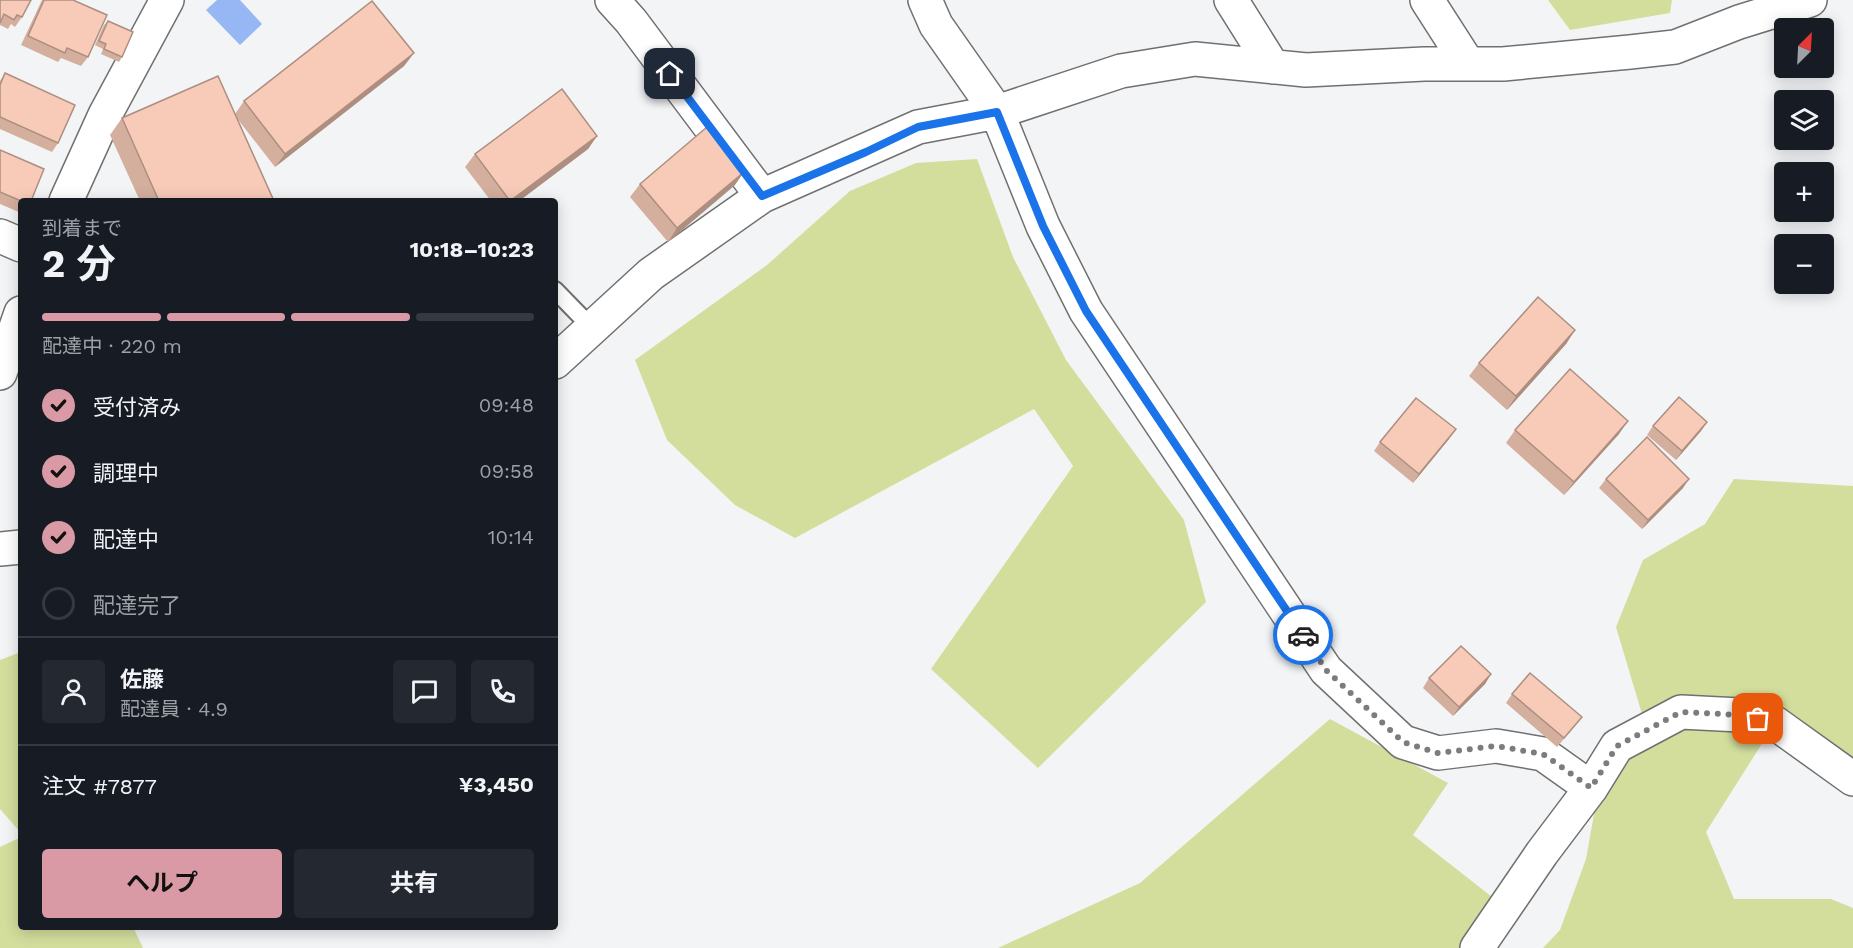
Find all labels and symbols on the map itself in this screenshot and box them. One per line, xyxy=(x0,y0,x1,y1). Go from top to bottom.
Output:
north arrow xyxy=(1774,18,1834,78)
pin xyxy=(644,48,695,99)
courier xyxy=(1273,605,1333,665)
pin xyxy=(1732,693,1783,744)

